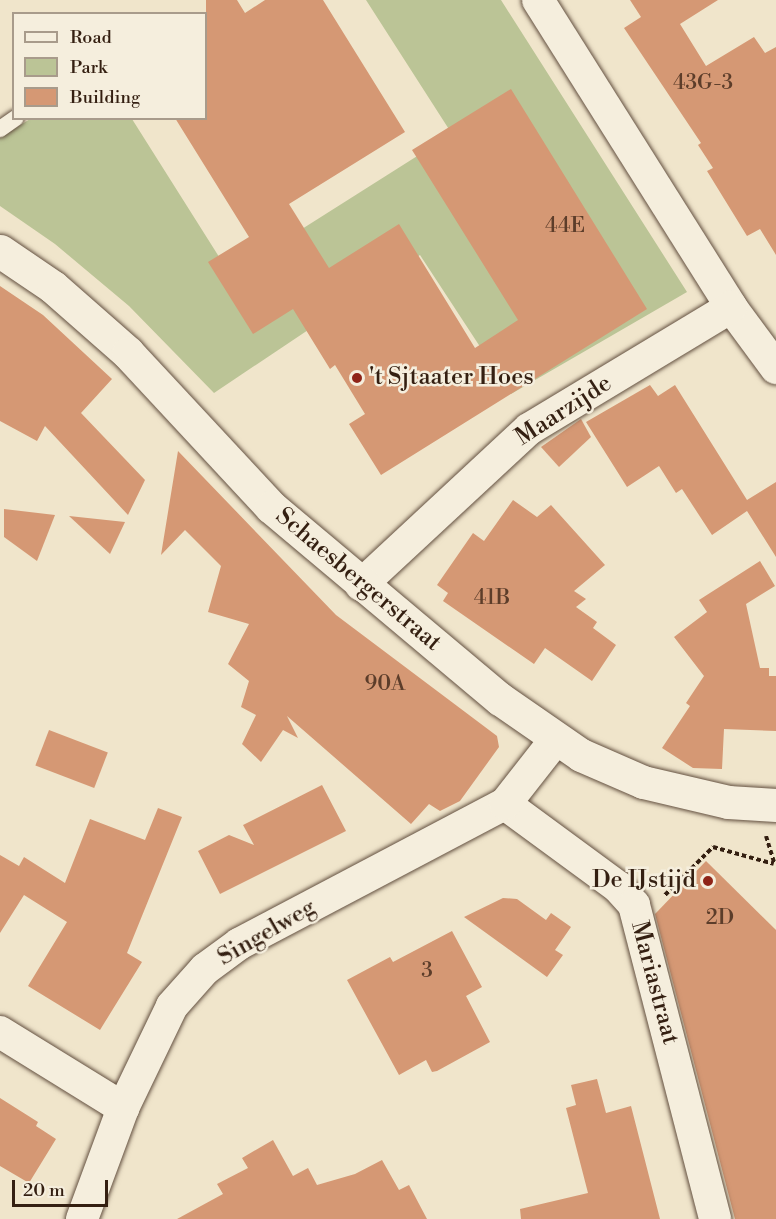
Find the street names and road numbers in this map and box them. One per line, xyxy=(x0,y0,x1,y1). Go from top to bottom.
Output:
street label: Maarzijde xyxy=(511,369,617,453)
street label: Schaesbergerstraat xyxy=(269,502,447,658)
street label: Singelweg xyxy=(213,893,321,973)
street label: Mariastraat xyxy=(624,918,684,1048)

